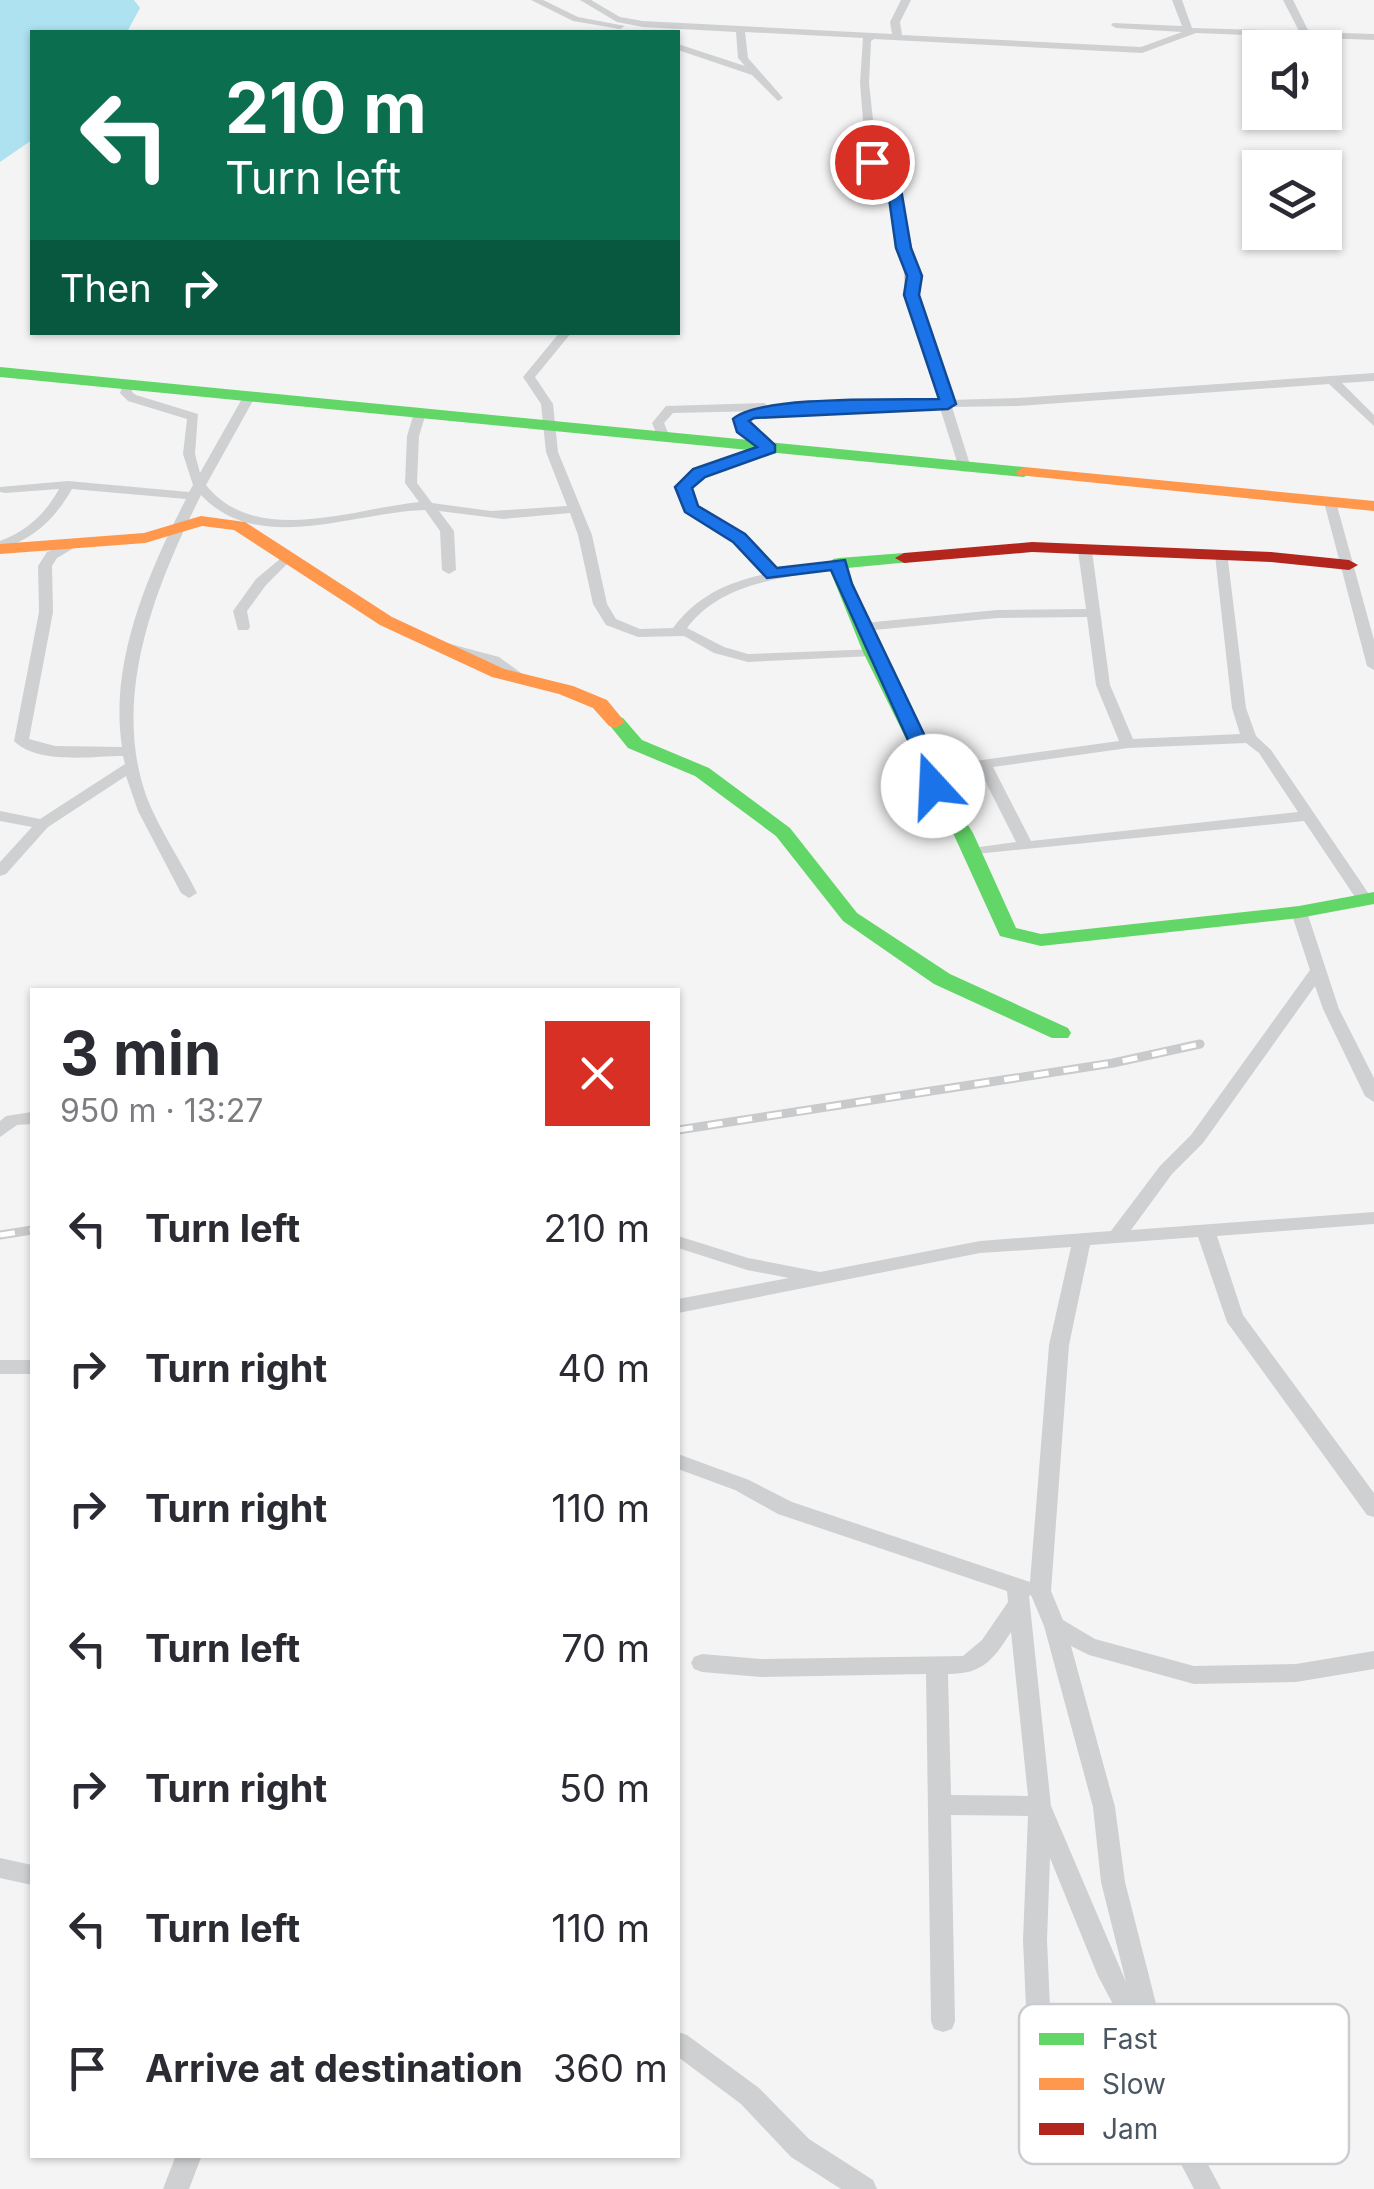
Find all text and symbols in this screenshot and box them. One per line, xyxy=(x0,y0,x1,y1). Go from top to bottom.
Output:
map controls xyxy=(1242,30,1342,250)
button: sound xyxy=(1242,30,1342,130)
text: 210 m xyxy=(225,65,427,150)
icon: left xyxy=(60,70,190,200)
pin xyxy=(830,120,915,205)
icon: arrive xyxy=(845,135,900,190)
text: Turn left xyxy=(225,150,401,205)
button: layers xyxy=(1242,150,1342,250)
icon: right xyxy=(172,260,227,315)
text: Then xyxy=(60,265,152,311)
position arrow xyxy=(881,734,985,838)
text: 3 min xyxy=(60,1017,221,1089)
button: close xyxy=(545,1021,650,1126)
text: 950 m · 13:27 xyxy=(60,1091,263,1130)
icon: left xyxy=(60,1201,115,1256)
text: Turn left xyxy=(145,1205,300,1251)
text: 210 m xyxy=(543,1205,650,1251)
icon: right xyxy=(60,1341,115,1396)
text: Turn right xyxy=(145,1345,327,1391)
text: 40 m xyxy=(558,1345,650,1391)
icon: right xyxy=(60,1481,115,1536)
text: Turn right xyxy=(145,1485,327,1531)
text: 110 m xyxy=(551,1485,650,1531)
icon: left xyxy=(60,1621,115,1676)
text: Turn left xyxy=(145,1625,300,1671)
text: 70 m xyxy=(561,1625,650,1671)
icon: right xyxy=(60,1761,115,1816)
text: Turn right xyxy=(145,1765,327,1811)
text: 50 m xyxy=(559,1765,650,1811)
icon: left xyxy=(60,1901,115,1956)
text: Turn left xyxy=(145,1905,300,1951)
text: 110 m xyxy=(551,1905,650,1951)
legend xyxy=(1019,2004,1349,2164)
text: Fast xyxy=(1102,2022,1158,2056)
icon: arrive xyxy=(60,2041,115,2096)
text: Arrive at destination xyxy=(145,2045,523,2091)
text: 360 m xyxy=(553,2045,668,2091)
text: Slow xyxy=(1102,2067,1166,2101)
text: Jam xyxy=(1102,2112,1158,2146)

